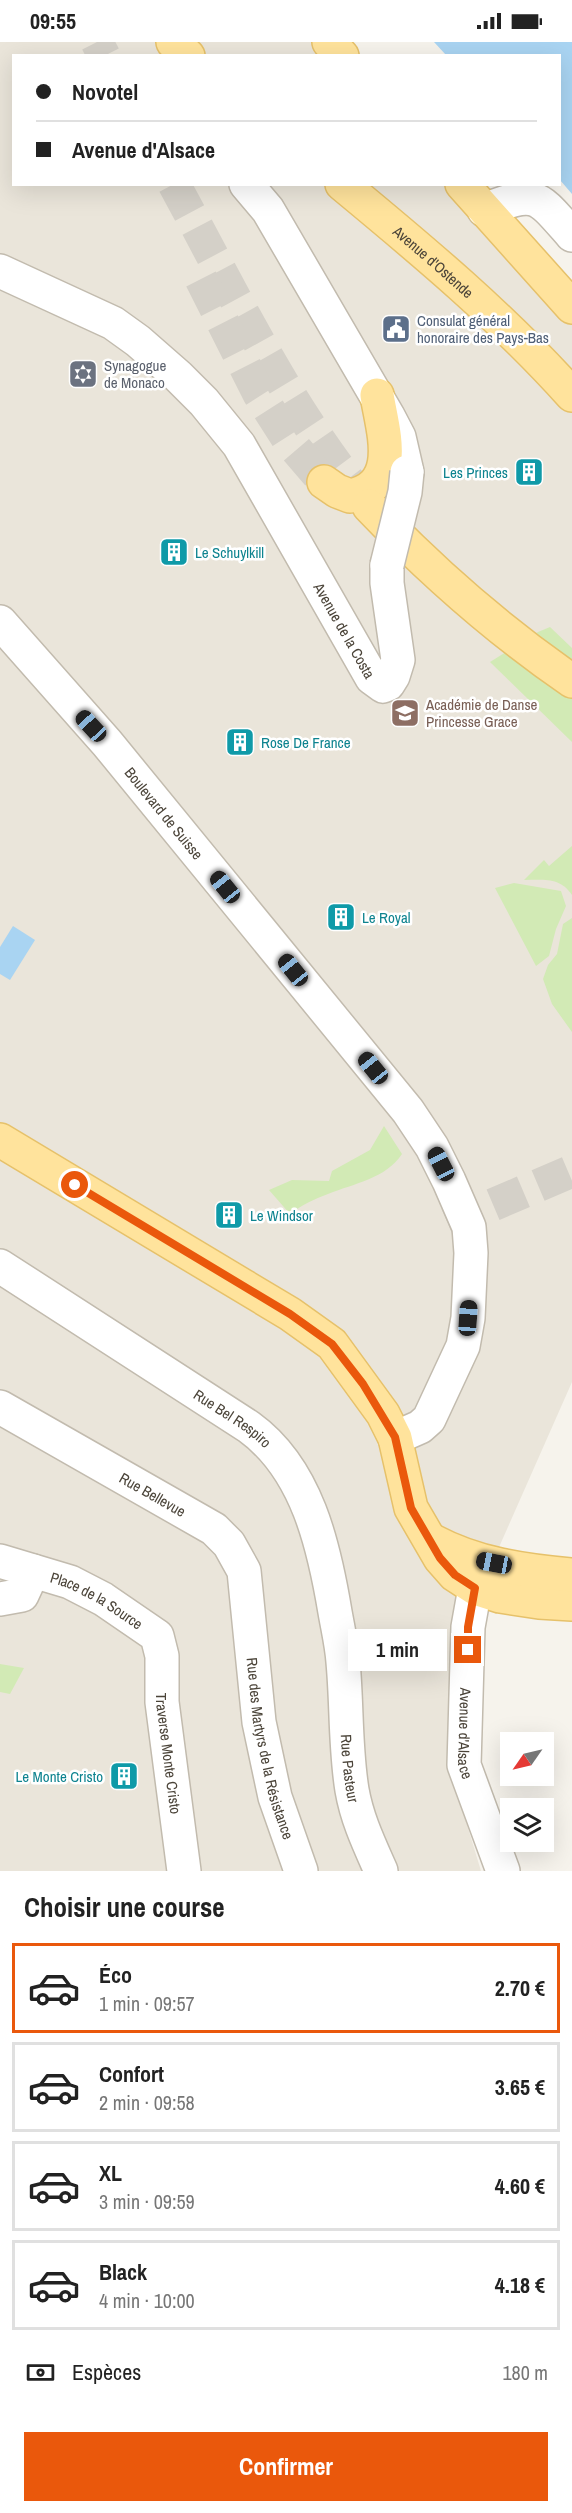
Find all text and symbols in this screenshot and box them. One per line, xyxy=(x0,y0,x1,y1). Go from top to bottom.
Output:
text: 09:55 xyxy=(30,6,76,36)
text: Novotel xyxy=(72,77,138,107)
text: Avenue d'Alsace xyxy=(72,135,215,165)
street label: Avenue d'Ostende xyxy=(388,220,479,303)
place label: Consulat général honoraire des Pays-Bas xyxy=(417,310,549,348)
public building icon: Consulat général honoraire des Pays-Bas xyxy=(380,313,412,345)
place label: Synagogue de Monaco xyxy=(104,355,166,393)
synagogue icon: Synagogue de Monaco xyxy=(67,358,99,390)
building icon: Les Princes xyxy=(513,456,545,488)
place label: Les Princes xyxy=(443,462,508,483)
building icon: Le Schuylkill xyxy=(158,536,190,568)
place label: Le Schuylkill xyxy=(195,542,264,563)
street label: Avenue de la Costa xyxy=(309,578,381,682)
place label: Académie de Danse Princesse Grace xyxy=(425,694,538,732)
school or university icon: Académie de Danse Princesse Grace xyxy=(389,697,421,729)
car xyxy=(72,707,110,745)
building icon: Rose De France xyxy=(224,726,256,758)
place label: Rose De France xyxy=(261,732,351,753)
street label: Boulevard de Suisse xyxy=(120,762,208,864)
car xyxy=(207,867,243,907)
building icon: Le Royal xyxy=(325,901,357,933)
place label: Le Royal xyxy=(362,907,411,928)
car xyxy=(275,950,311,990)
car xyxy=(355,1048,391,1088)
car xyxy=(425,1144,457,1184)
route start xyxy=(61,1171,88,1198)
building icon: Le Windsor xyxy=(213,1199,245,1231)
place label: Le Windsor xyxy=(250,1205,313,1226)
car xyxy=(458,1299,478,1337)
street label: Rue Bel Respiro xyxy=(190,1384,277,1452)
street label: Rue Bellevue xyxy=(116,1467,190,1521)
car xyxy=(475,1551,513,1575)
street label: Place de la Source xyxy=(48,1566,147,1634)
callout: 1 min xyxy=(348,1629,447,1671)
text: 1 min xyxy=(376,1636,419,1663)
route end xyxy=(454,1636,481,1663)
street label: Rue des Martyrs de la Résistance xyxy=(242,1656,299,1842)
street label: Avenue d'Alsace xyxy=(453,1686,479,1782)
street label: Traverse Monte Cristo xyxy=(152,1693,187,1815)
north arrow xyxy=(500,1732,554,1786)
map controls xyxy=(500,1732,554,1852)
street label: Rue Pasteur xyxy=(336,1734,365,1804)
building icon: Le Monte Cristo xyxy=(108,1760,140,1792)
place label: Le Monte Cristo xyxy=(15,1766,103,1787)
button: layers xyxy=(500,1798,554,1852)
text: Choisir une course xyxy=(24,1889,225,1925)
text: Éco xyxy=(99,1960,132,1990)
icon: car xyxy=(27,1961,81,2015)
text: 2.70 € xyxy=(495,1973,545,2003)
text: 1 min · 09:57 xyxy=(99,1990,195,2017)
text: Confort xyxy=(99,2059,164,2089)
icon: car xyxy=(27,2060,81,2114)
text: 3.65 € xyxy=(495,2072,545,2102)
text: 2 min · 09:58 xyxy=(99,2089,195,2116)
text: XL xyxy=(99,2158,122,2188)
icon: car xyxy=(27,2159,81,2213)
text: 4.60 € xyxy=(495,2171,545,2201)
text: 3 min · 09:59 xyxy=(99,2188,195,2215)
text: Black xyxy=(99,2257,147,2287)
icon: car xyxy=(27,2258,81,2312)
text: 4.18 € xyxy=(495,2270,545,2300)
text: 4 min · 10:00 xyxy=(99,2287,195,2314)
icon: cash xyxy=(24,2356,57,2389)
text: Espèces xyxy=(72,2357,141,2387)
text: 180 m xyxy=(502,2359,548,2386)
button: Confirmer xyxy=(24,2432,548,2501)

